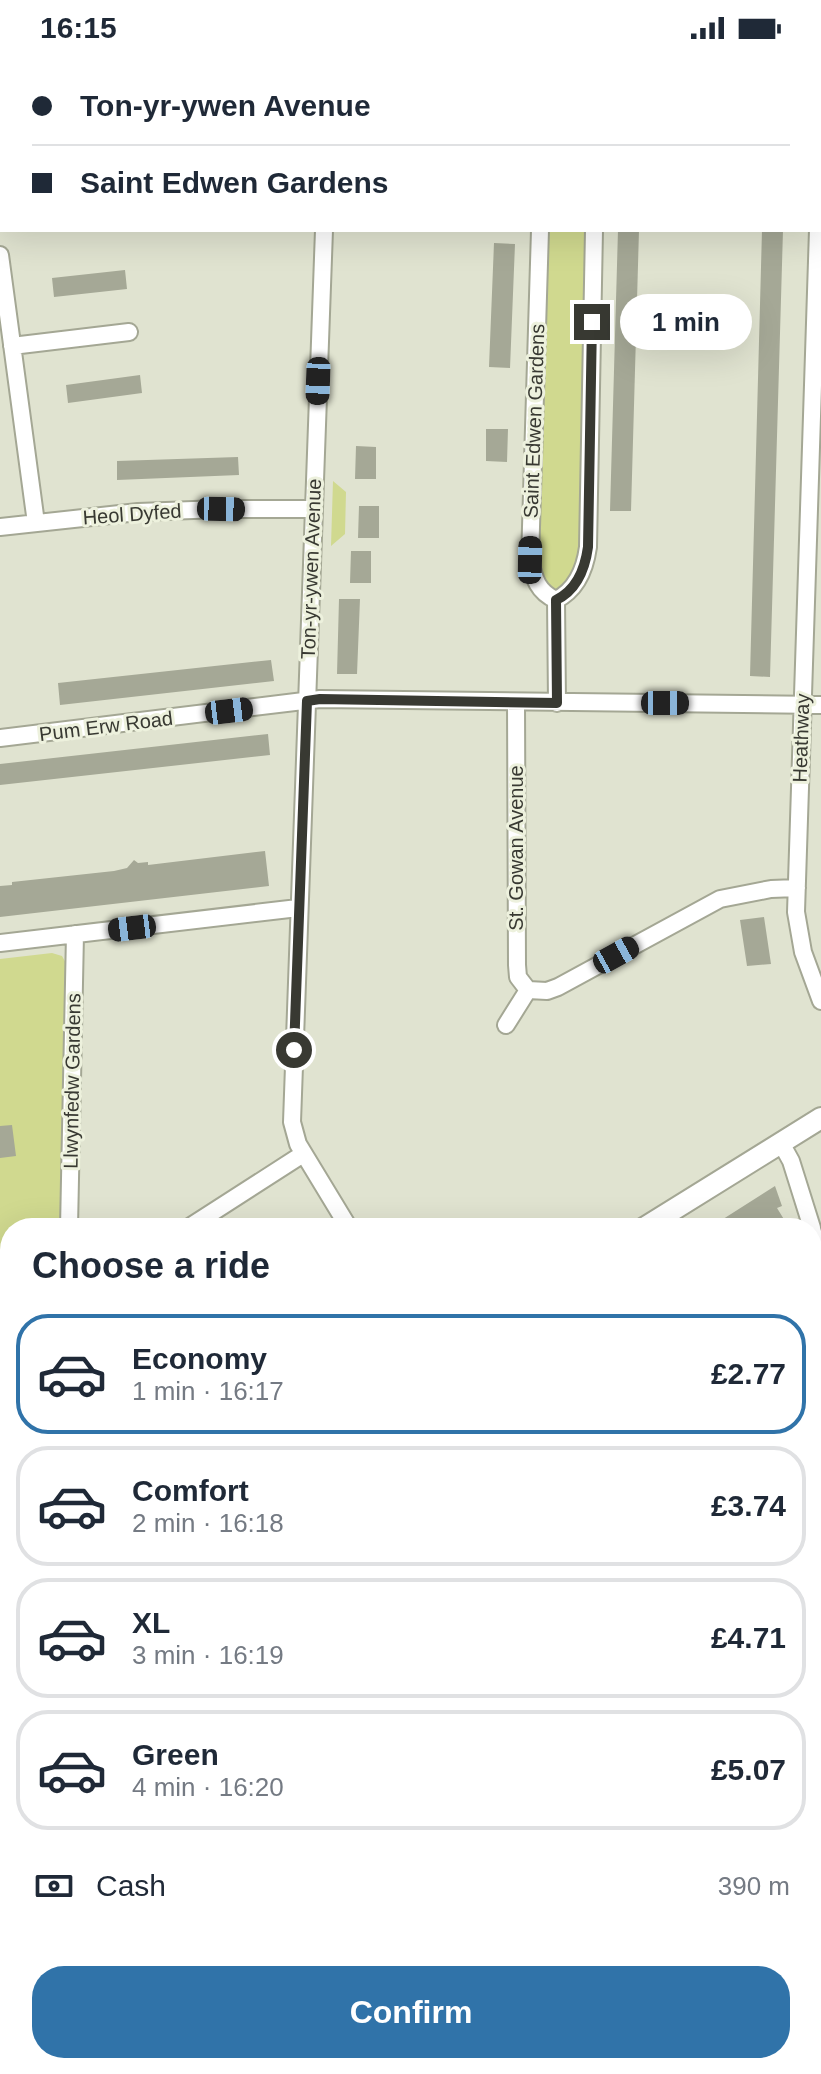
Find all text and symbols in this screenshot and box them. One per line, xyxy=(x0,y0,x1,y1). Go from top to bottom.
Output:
text: 16:15 xyxy=(40,11,117,44)
text: Ton-yr-ywen Avenue xyxy=(80,89,371,122)
text: Saint Edwen Gardens xyxy=(80,166,388,199)
callout: 1 min xyxy=(620,294,752,350)
route end xyxy=(574,304,610,340)
text: 1 min xyxy=(652,307,720,337)
street label: Saint Edwen Gardens xyxy=(520,323,548,519)
car xyxy=(305,357,331,405)
street label: Ton-yr-ywen Avenue xyxy=(297,478,325,660)
car xyxy=(197,497,245,521)
street label: Heol Dyfed xyxy=(82,500,182,528)
car xyxy=(518,536,542,584)
car xyxy=(641,691,689,715)
street label: Heathway xyxy=(788,693,814,783)
car xyxy=(204,696,254,726)
street label: Pum Erw Road xyxy=(38,707,174,745)
street label: St. Gowan Avenue xyxy=(505,765,527,931)
car xyxy=(107,913,157,943)
car xyxy=(589,933,643,977)
street label: Llwynfedw Gardens xyxy=(59,993,85,1169)
route start xyxy=(276,1032,312,1068)
text: Choose a ride xyxy=(32,1245,270,1286)
icon: car xyxy=(36,1338,108,1410)
text: Economy xyxy=(132,1342,267,1375)
text: £2.77 xyxy=(711,1357,786,1390)
text: 1 min · 16:17 xyxy=(132,1376,284,1406)
icon: car xyxy=(36,1470,108,1542)
text: Comfort xyxy=(132,1474,249,1507)
text: £3.74 xyxy=(711,1489,786,1522)
text: 2 min · 16:18 xyxy=(132,1508,284,1538)
icon: car xyxy=(36,1602,108,1674)
text: XL xyxy=(132,1606,170,1639)
text: £4.71 xyxy=(711,1621,786,1654)
text: 3 min · 16:19 xyxy=(132,1640,284,1670)
icon: car xyxy=(36,1734,108,1806)
text: Green xyxy=(132,1738,219,1771)
text: £5.07 xyxy=(711,1753,786,1786)
text: 4 min · 16:20 xyxy=(132,1772,284,1802)
icon: cash xyxy=(32,1864,76,1908)
text: Cash xyxy=(96,1869,166,1902)
text: 390 m xyxy=(718,1871,790,1901)
button: Confirm xyxy=(32,1966,790,2058)

